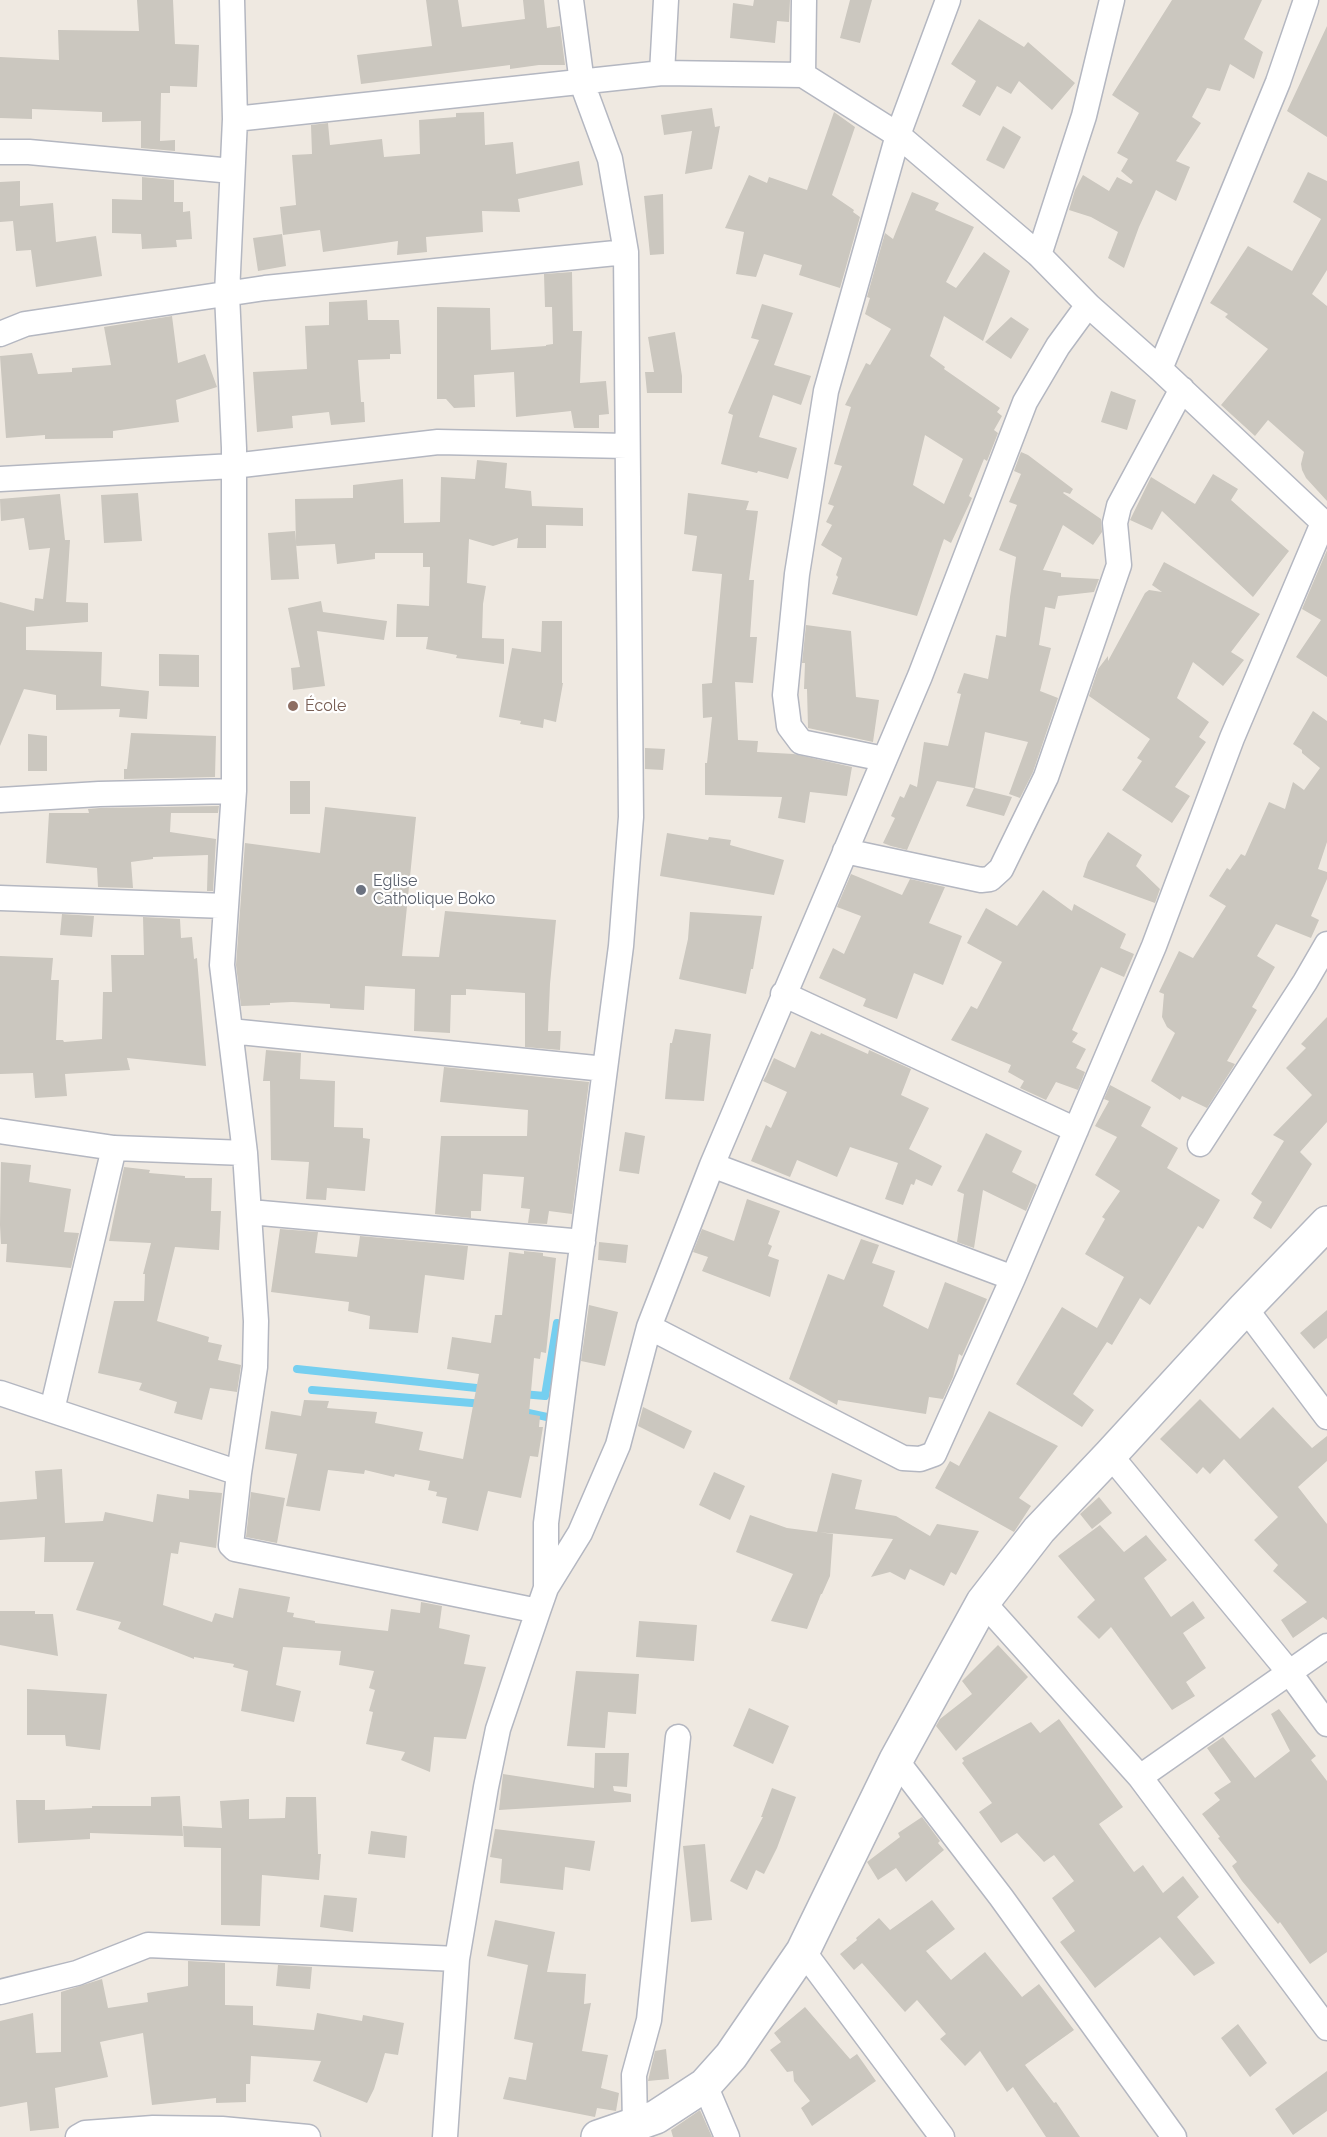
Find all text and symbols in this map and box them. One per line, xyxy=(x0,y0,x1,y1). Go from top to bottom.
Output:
place label: École xyxy=(305,696,346,716)
marker: École xyxy=(286,699,300,713)
place label: Eglise Catholique Boko xyxy=(373,871,495,909)
marker: Eglise Catholique Boko xyxy=(354,883,368,897)

